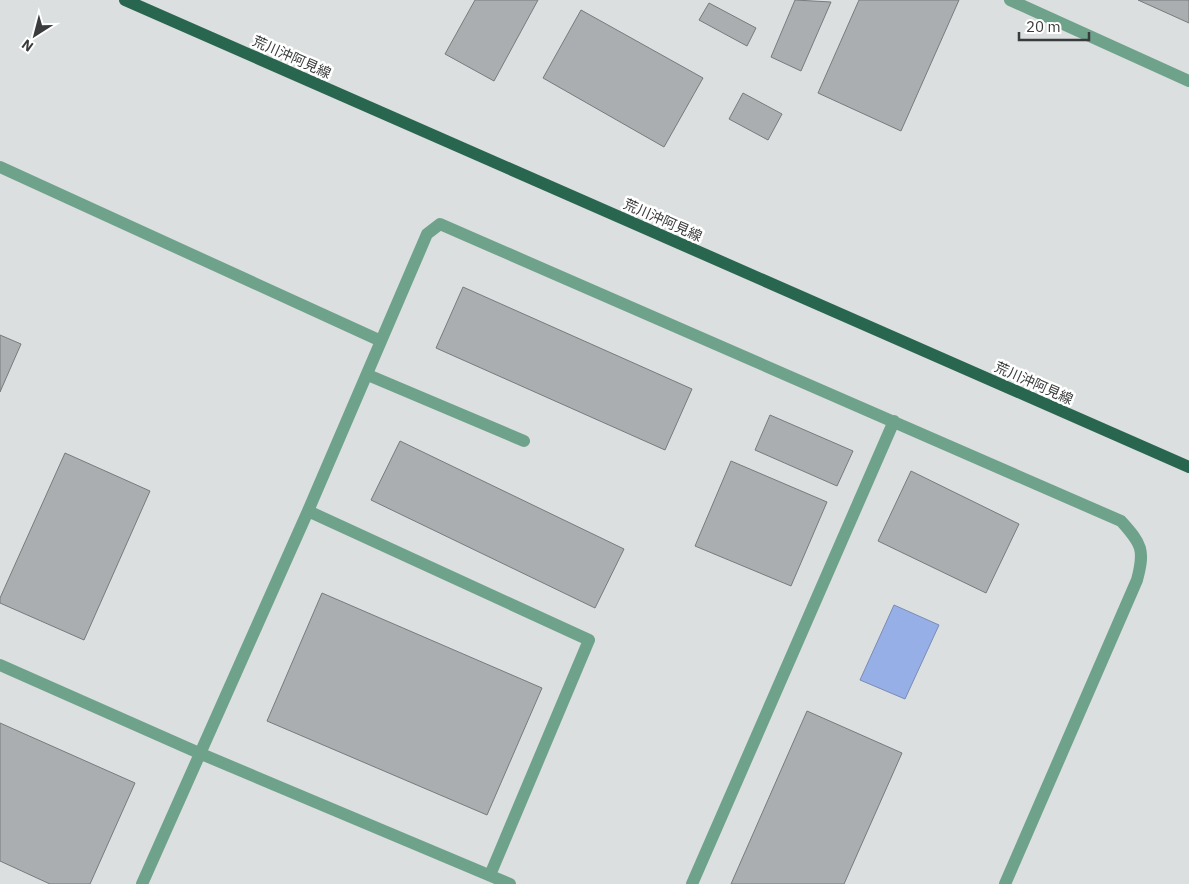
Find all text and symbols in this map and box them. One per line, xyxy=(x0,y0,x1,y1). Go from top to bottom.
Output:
north arrow xyxy=(10,10,60,60)
scale bar xyxy=(1019,10,1089,42)
text: 20 m xyxy=(1026,17,1061,36)
street label: 荒川沖阿見線 xyxy=(250,32,334,82)
text: N xyxy=(18,35,37,56)
street label: 荒川沖阿見線 xyxy=(621,195,705,245)
street label: 荒川沖阿見線 xyxy=(992,358,1076,408)

